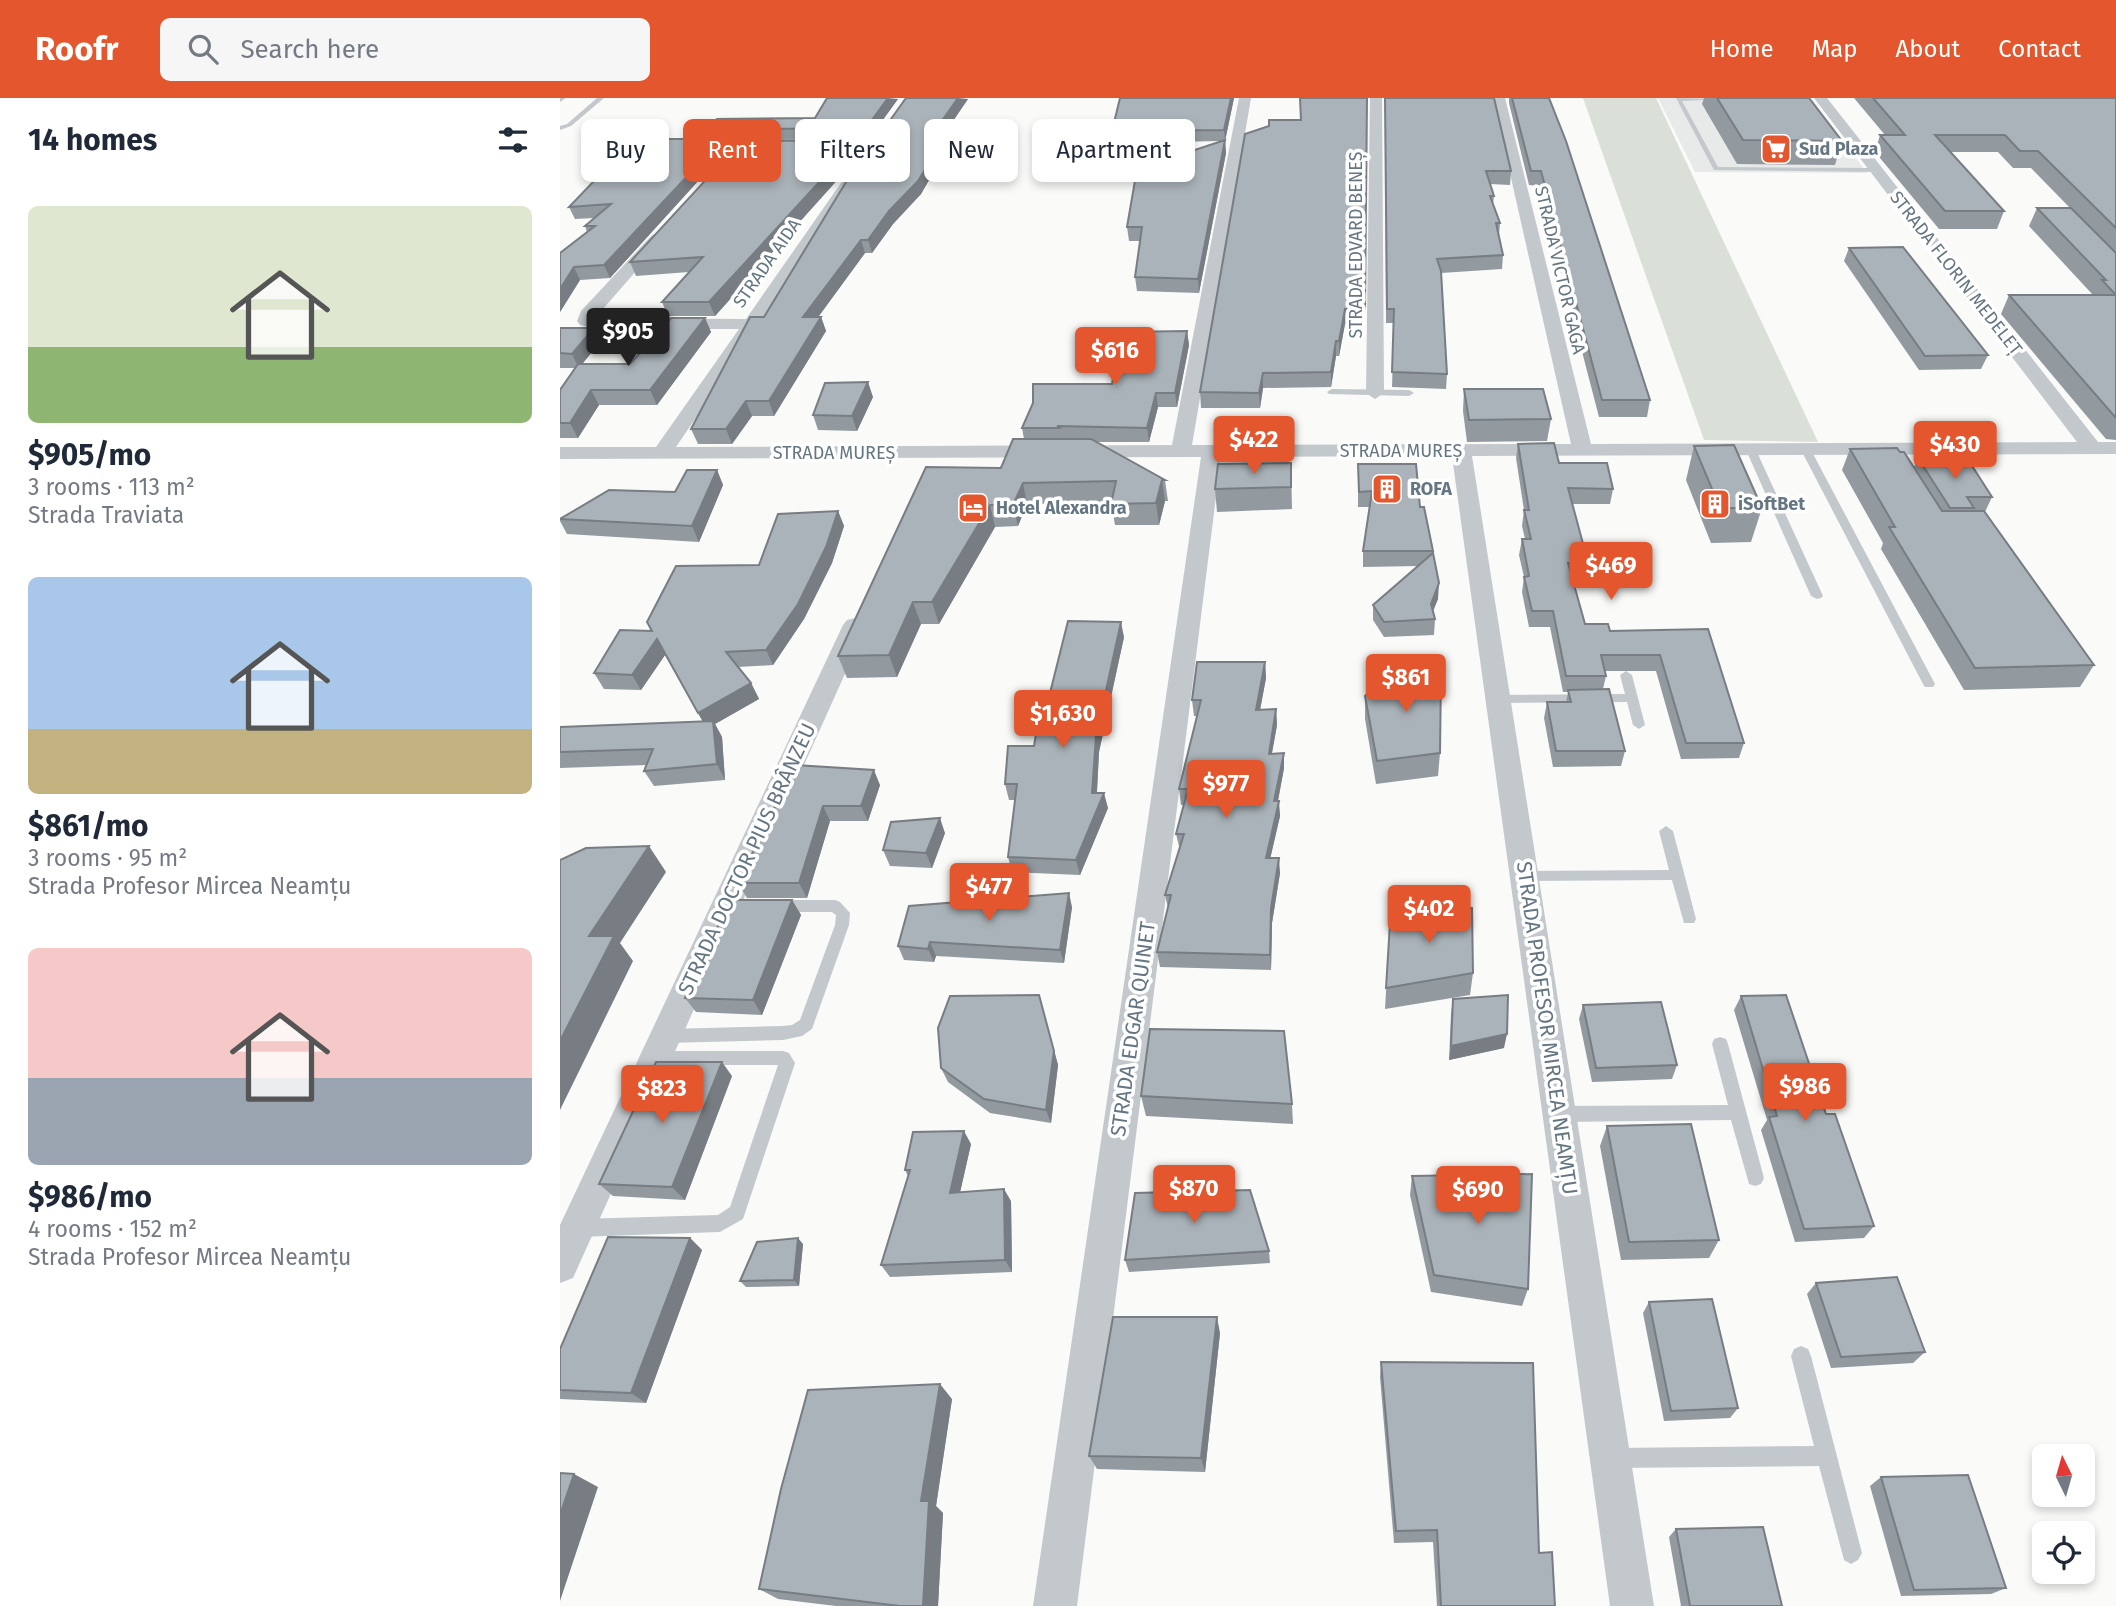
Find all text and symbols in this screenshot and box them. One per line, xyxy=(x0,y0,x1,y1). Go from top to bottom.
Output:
search box xyxy=(160,18,650,81)
text: Roofr xyxy=(35,29,118,69)
icon: search xyxy=(184,30,222,68)
text: Search here xyxy=(240,34,379,65)
text: Home xyxy=(1710,35,1774,63)
text: Map xyxy=(1812,35,1858,63)
text: About xyxy=(1896,35,1960,63)
text: Contact xyxy=(1998,35,2081,63)
chip: Buy xyxy=(581,119,669,182)
chip: Rent xyxy=(683,119,781,182)
chip: Filters xyxy=(795,119,910,182)
chip: New xyxy=(924,119,1018,182)
chip: Apartment xyxy=(1032,119,1195,182)
icon: filters xyxy=(494,121,532,159)
text: 14 homes xyxy=(28,122,157,158)
supermarket icon: Sud Plaza xyxy=(1759,132,1793,166)
place label: Sud Plaza xyxy=(1799,138,1878,160)
street label: STRADA EDVARD BENEȘ xyxy=(1345,151,1368,339)
street label: STRADA VICTOR GAGA xyxy=(1530,184,1590,357)
street label: STRADA FLORIN MEDELEȚ xyxy=(1884,187,2027,360)
street label: STRADA AIDA xyxy=(728,214,806,312)
icon: home xyxy=(217,252,343,378)
pin: $905 xyxy=(587,308,669,368)
text: $905 xyxy=(603,317,653,345)
pin: $616 xyxy=(1074,328,1156,387)
text: $616 xyxy=(1091,336,1139,364)
pin: $422 xyxy=(1213,416,1295,476)
pin: $430 xyxy=(1914,422,1996,481)
text: $422 xyxy=(1230,425,1278,453)
text: $430 xyxy=(1930,430,1980,458)
text: $905/mo xyxy=(28,437,151,473)
street label: STRADA MUREȘ xyxy=(1340,440,1462,463)
street label: STRADA MUREȘ xyxy=(773,442,895,465)
building icon: ROFA xyxy=(1370,472,1404,506)
text: 3 rooms · 113 m² xyxy=(28,473,195,501)
place label: ROFA xyxy=(1410,478,1452,500)
building icon: iSoftBet xyxy=(1698,487,1732,521)
hotel icon: Hotel Alexandra xyxy=(956,491,990,525)
place label: iSoftBet xyxy=(1738,493,1806,515)
place label: Hotel Alexandra xyxy=(996,497,1127,519)
text: Strada Traviata xyxy=(28,501,184,529)
pin: $469 xyxy=(1570,542,1652,602)
text: $469 xyxy=(1585,551,1637,579)
icon: home xyxy=(217,623,343,749)
pin: $861 xyxy=(1365,654,1447,714)
text: $861 xyxy=(1382,663,1430,691)
pin: $1,630 xyxy=(1006,690,1120,750)
text: $1,630 xyxy=(1030,699,1096,727)
street label: STRADA DOCTOR PIUS BRÂNZEU xyxy=(672,719,822,999)
pin: $977 xyxy=(1185,760,1267,820)
text: $977 xyxy=(1203,769,1249,797)
text: $861/mo xyxy=(28,808,149,844)
text: 3 rooms · 95 m² xyxy=(28,844,187,872)
street label: STRADA PROFESOR MIRCEA NEAMȚU xyxy=(1511,860,1583,1196)
pin: $477 xyxy=(948,864,1030,923)
text: Strada Profesor Mircea Neamțu xyxy=(28,872,351,900)
text: $477 xyxy=(966,872,1012,900)
pin: $402 xyxy=(1388,886,1470,945)
text: $402 xyxy=(1404,894,1454,922)
street label: STRADA EDGAR QUINET xyxy=(1105,920,1161,1138)
icon: home xyxy=(217,994,343,1120)
pin: $986 xyxy=(1764,1063,1846,1123)
pin: $823 xyxy=(621,1066,703,1125)
text: $986 xyxy=(1779,1072,1831,1100)
text: $823 xyxy=(637,1074,687,1102)
pin: $870 xyxy=(1153,1166,1235,1225)
pin: $690 xyxy=(1437,1166,1519,1226)
text: $870 xyxy=(1169,1174,1219,1202)
text: $690 xyxy=(1452,1175,1504,1203)
text: $986/mo xyxy=(28,1179,152,1215)
text: 4 rooms · 152 m² xyxy=(28,1215,197,1243)
text: Strada Profesor Mircea Neamțu xyxy=(28,1243,351,1271)
north arrow xyxy=(2032,1444,2095,1507)
map controls xyxy=(2032,1444,2095,1584)
button: locate xyxy=(2032,1521,2095,1584)

